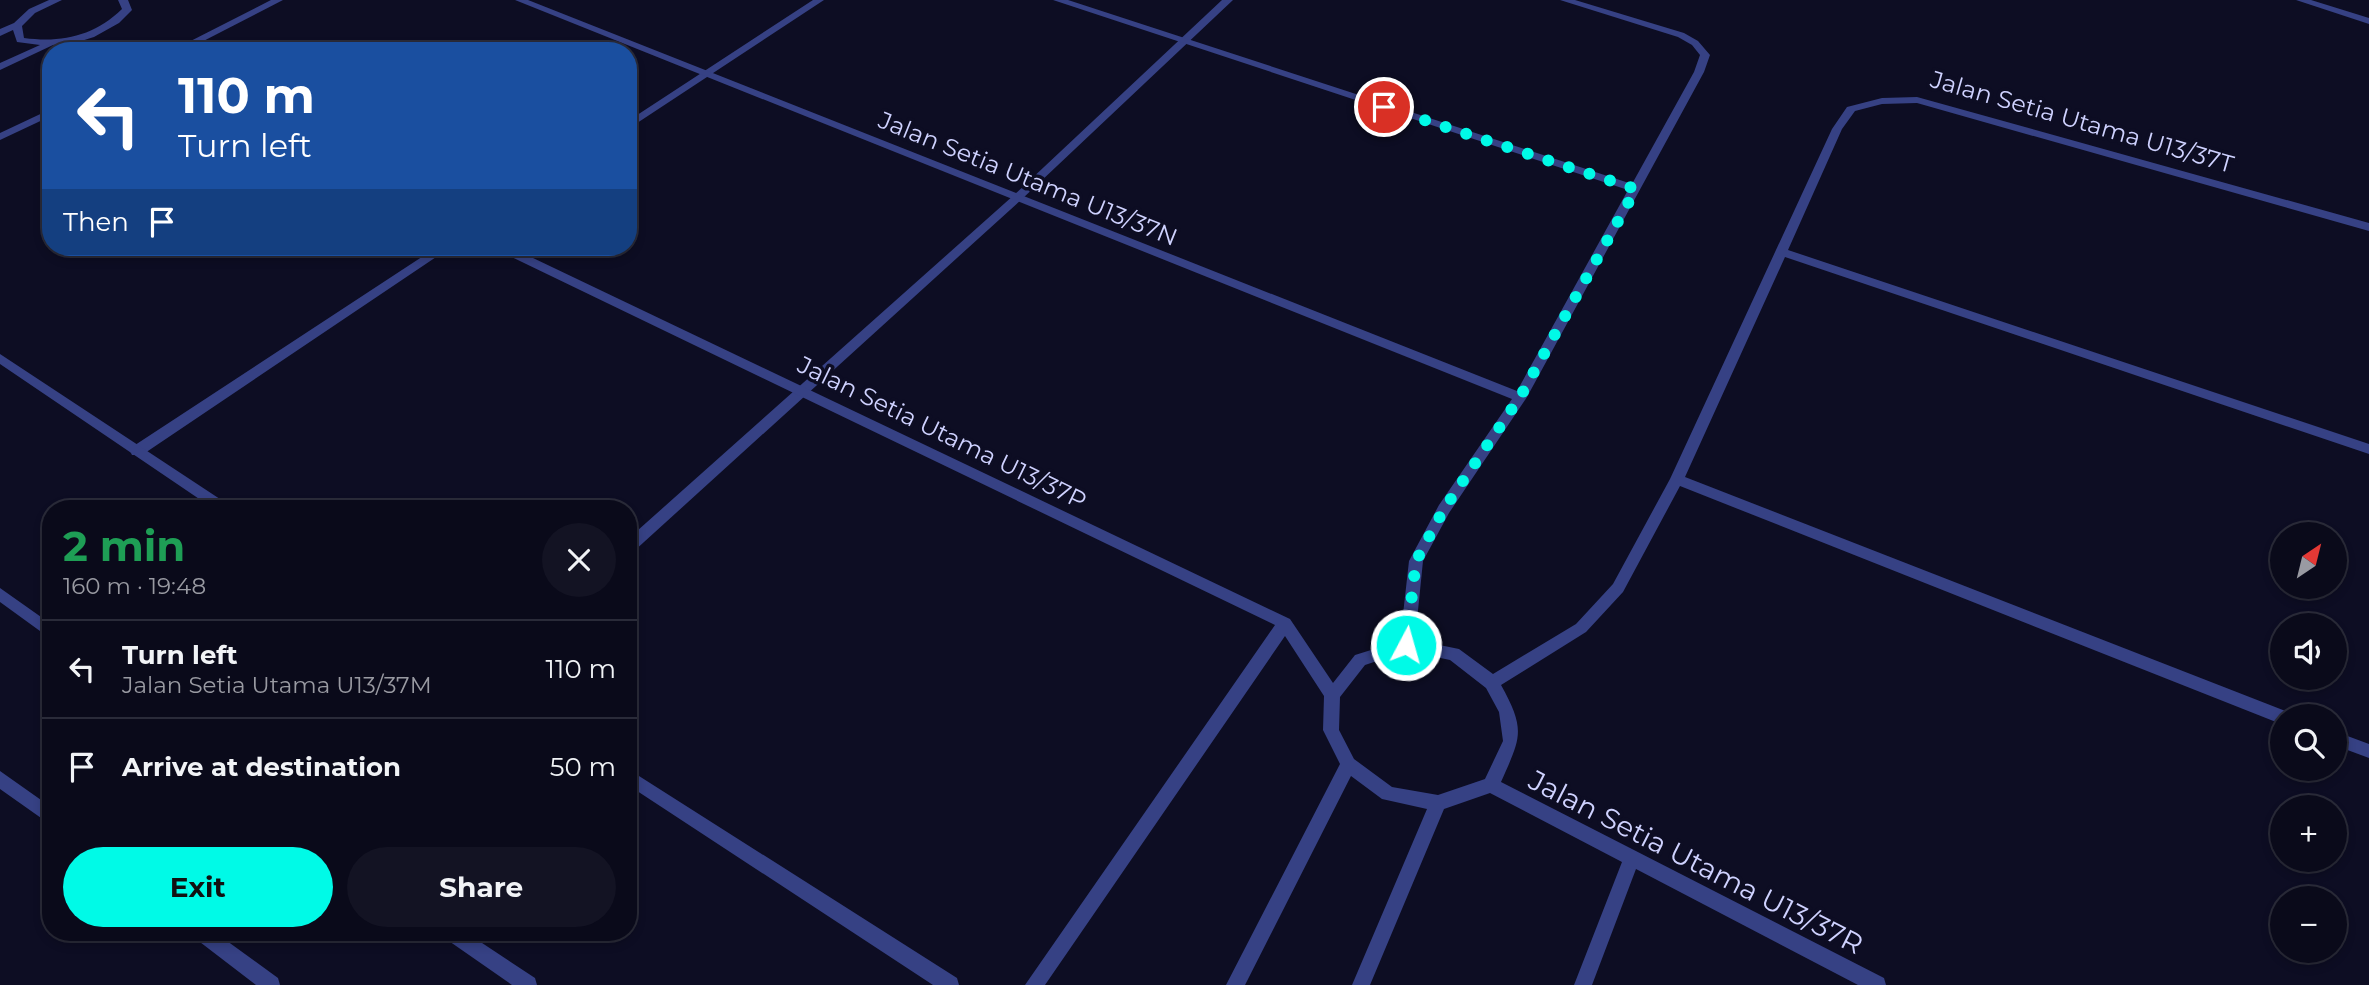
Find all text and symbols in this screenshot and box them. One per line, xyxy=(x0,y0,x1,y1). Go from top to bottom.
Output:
street label: Jalan Setia Utama U13/37T xyxy=(1926,64,2237,179)
text: 110 m xyxy=(178,66,315,125)
icon: left xyxy=(63,70,154,161)
pin xyxy=(1354,77,1414,137)
icon: arrive xyxy=(1365,88,1403,126)
street label: Jalan Setia Utama U13/37N xyxy=(874,105,1182,252)
text: Turn left xyxy=(178,126,312,165)
icon: arrive xyxy=(143,203,181,241)
text: Then xyxy=(63,206,129,238)
street label: Jalan Setia Utama U13/37P xyxy=(792,350,1091,515)
text: 2 min xyxy=(63,520,185,572)
north arrow xyxy=(2270,522,2347,598)
map controls xyxy=(2270,522,2347,963)
button: close xyxy=(542,523,616,597)
text: 160 m · 19:48 xyxy=(63,572,206,600)
position arrow xyxy=(1369,608,1443,682)
button: sound xyxy=(2270,613,2347,690)
text: Turn left xyxy=(122,639,238,671)
icon: left xyxy=(63,650,101,688)
text: 110 m xyxy=(546,653,616,685)
text: Jalan Setia Utama U13/37M xyxy=(122,671,432,699)
button: search xyxy=(2270,704,2347,781)
icon: arrive xyxy=(63,748,101,786)
text: Arrive at destination xyxy=(122,751,401,783)
text: 50 m xyxy=(550,751,616,783)
street label: Jalan Setia Utama U13/37R xyxy=(1522,762,1869,961)
button: + xyxy=(2270,795,2347,872)
button: Exit xyxy=(63,847,333,927)
button: Share xyxy=(347,847,616,927)
button: − xyxy=(2270,886,2347,963)

